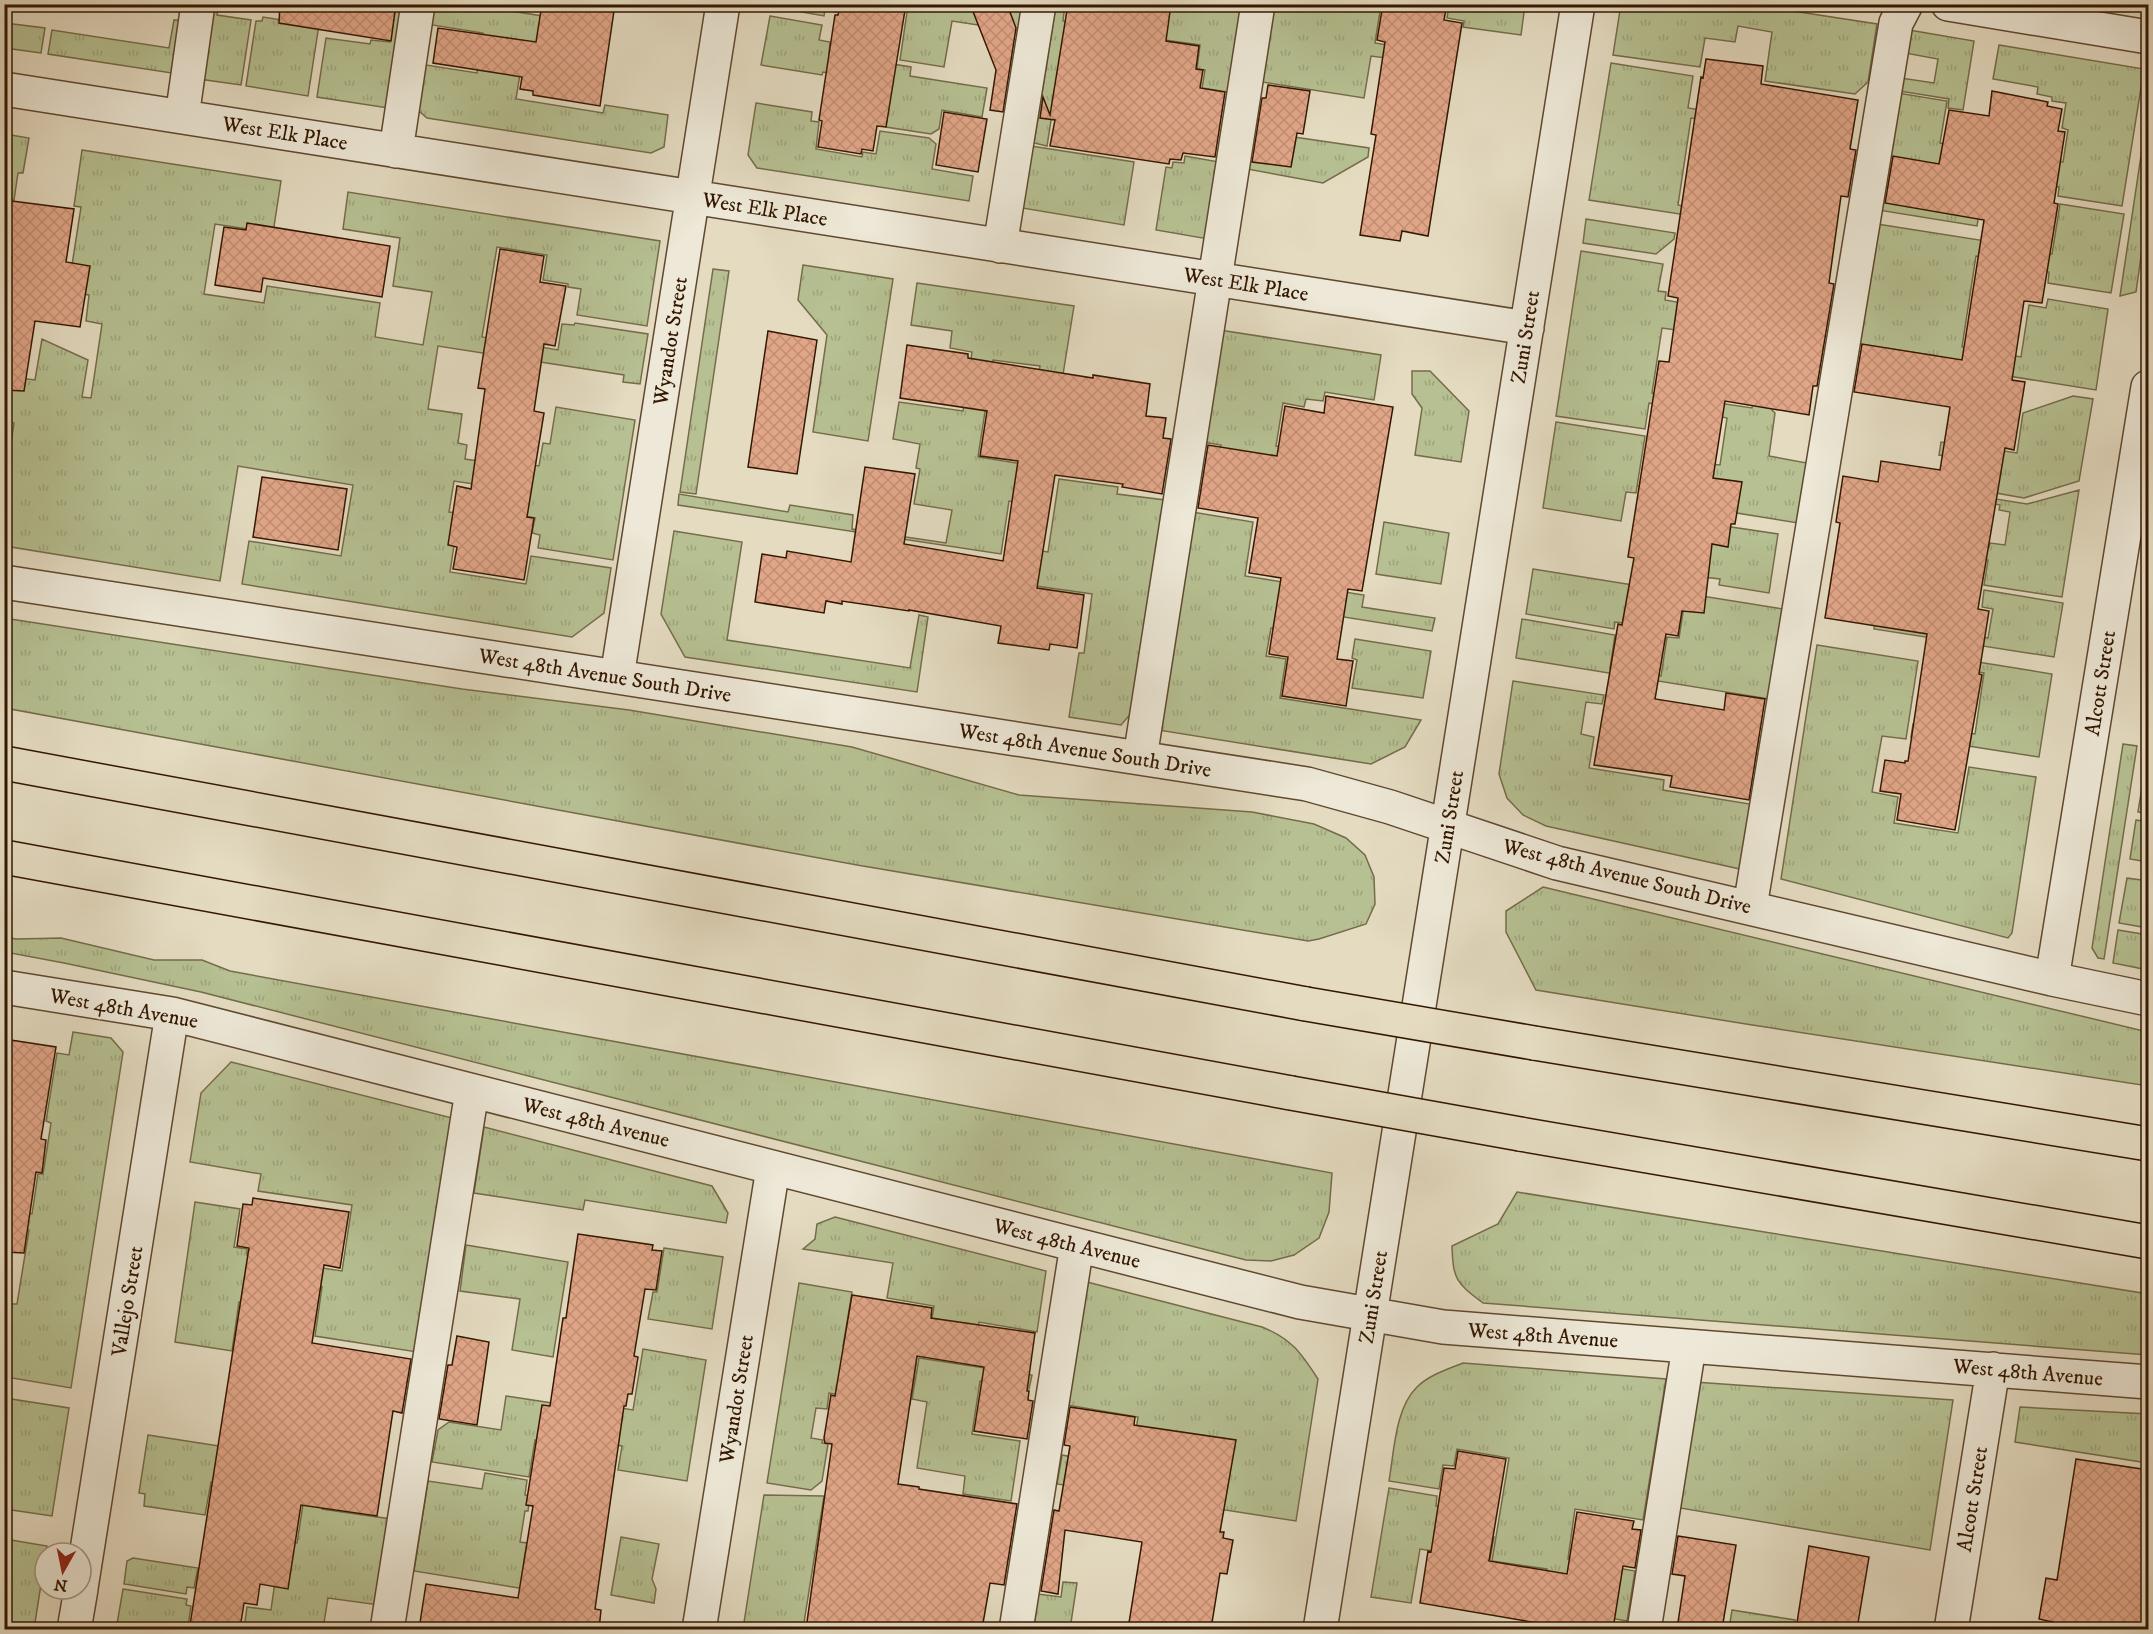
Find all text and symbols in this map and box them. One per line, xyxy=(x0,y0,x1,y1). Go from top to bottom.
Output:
street label: West Elk Place xyxy=(219,111,350,157)
street label: West Elk Place xyxy=(699,187,830,233)
street label: West Elk Place xyxy=(1180,262,1311,308)
street label: Wyandot Street xyxy=(648,275,694,408)
street label: Zuni Street xyxy=(1506,288,1546,386)
street label: Alcott Street xyxy=(2080,628,2122,738)
street label: West 48th Avenue South Drive xyxy=(476,643,733,709)
street label: West 48th Avenue South Drive xyxy=(956,718,1213,784)
street label: Zuni Street xyxy=(1430,768,1470,866)
street label: West 48th Avenue South Drive xyxy=(1499,833,1754,921)
street label: West 48th Avenue xyxy=(46,983,201,1035)
street label: West 48th Avenue xyxy=(519,1092,672,1154)
street label: West 48th Avenue xyxy=(990,1213,1143,1275)
street label: Vallejo Street xyxy=(106,1244,150,1359)
street label: Zuni Street xyxy=(1354,1248,1394,1346)
street label: West 48th Avenue xyxy=(1466,1318,1619,1354)
street label: Wyandot Street xyxy=(714,1333,760,1466)
street label: West 48th Avenue xyxy=(1951,1353,2104,1393)
street label: Alcott Street xyxy=(1952,1444,1994,1554)
north arrow xyxy=(33,1541,93,1601)
text: N xyxy=(53,1574,69,1596)

